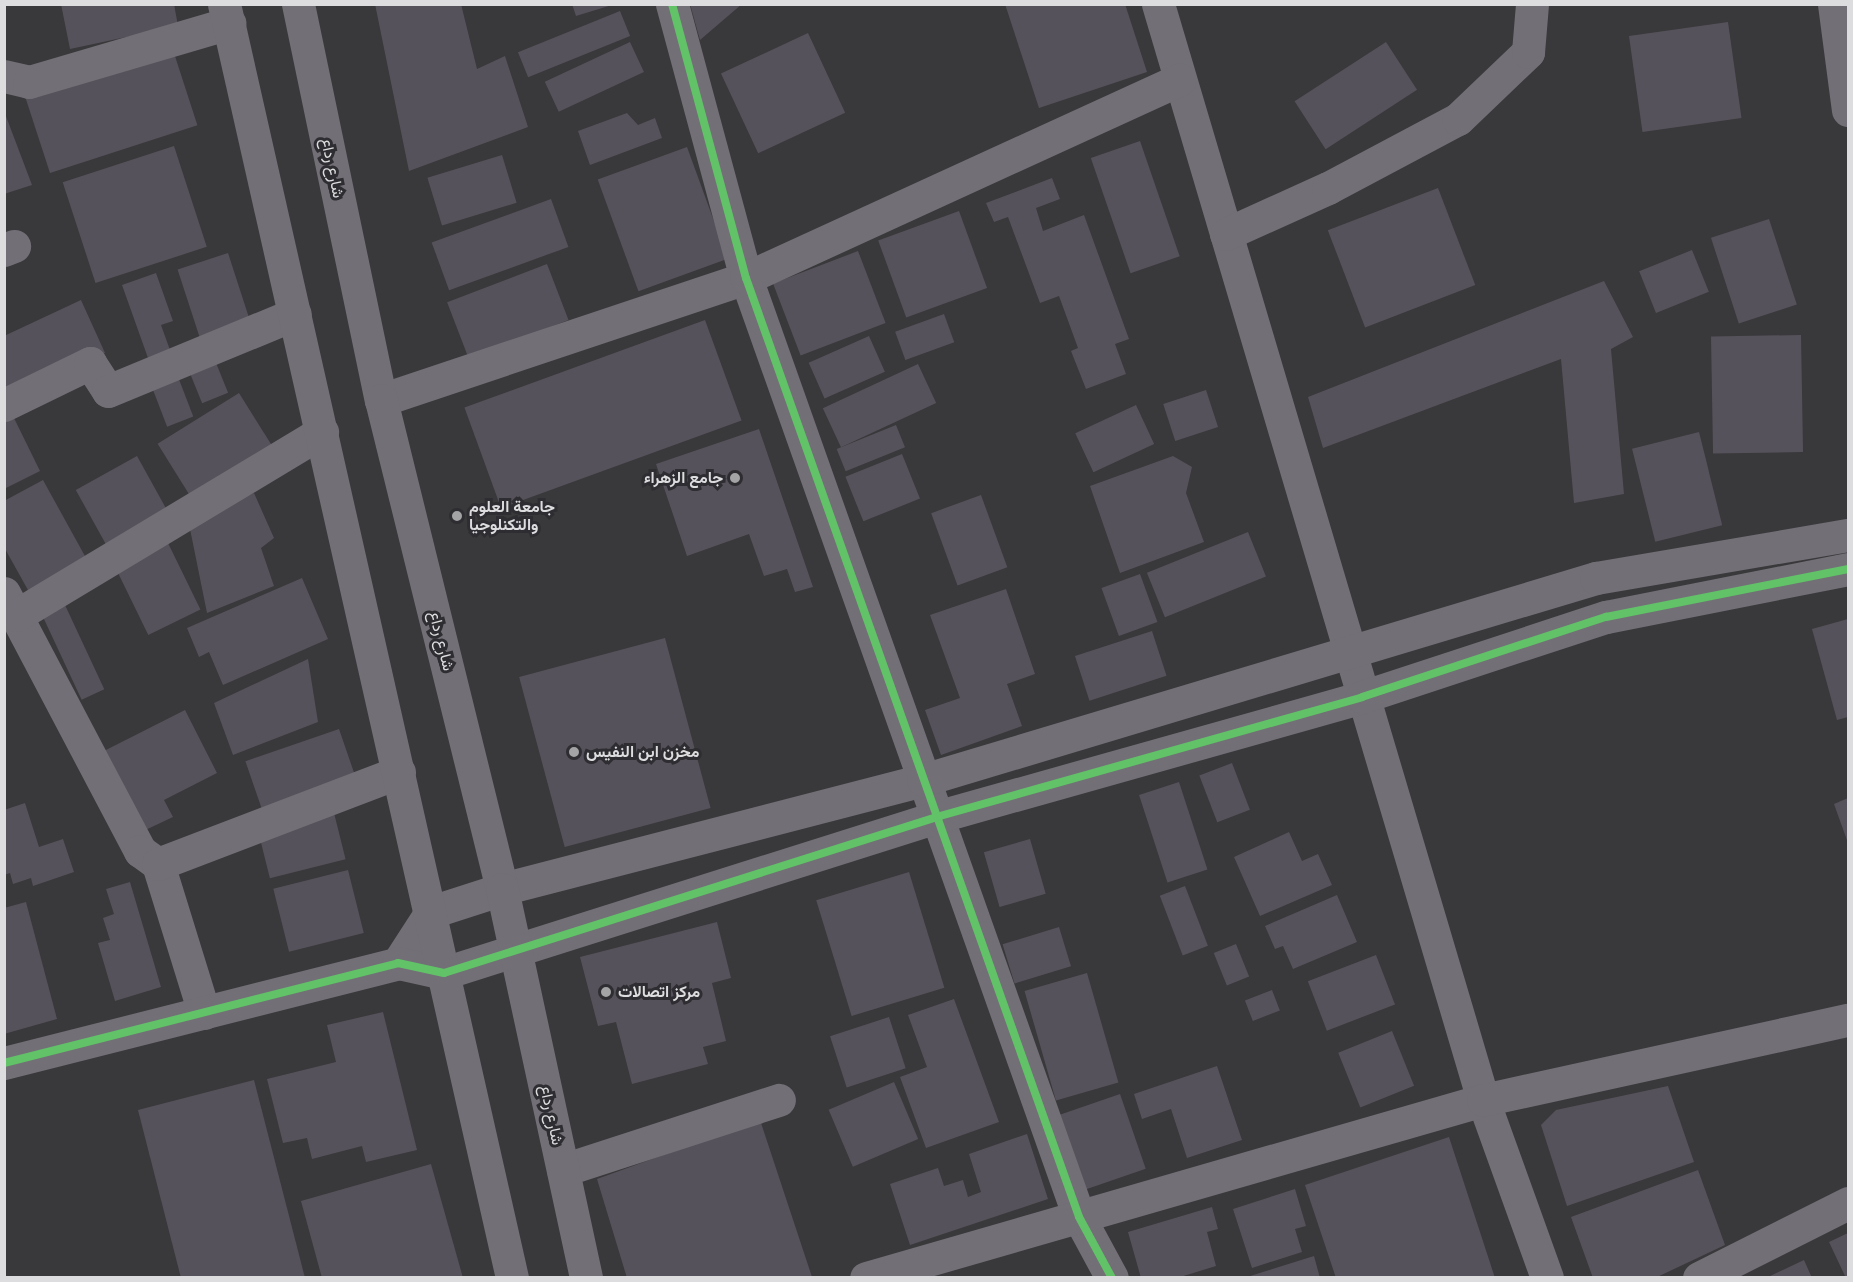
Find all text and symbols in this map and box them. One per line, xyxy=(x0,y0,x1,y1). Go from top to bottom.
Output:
street label: شارع رداع xyxy=(316,136,348,200)
place label: جامع الزهراء xyxy=(644,468,723,488)
marker: جامع الزهراء xyxy=(728,471,742,485)
place label: جامعة العلوم والتكنلوجيا xyxy=(469,497,555,535)
marker: جامعة العلوم والتكنلوجيا xyxy=(450,509,464,523)
street label: شارع رداع xyxy=(424,609,458,673)
place label: مخزن ابن النفيس xyxy=(586,742,699,762)
marker: مخزن ابن النفيس xyxy=(567,745,581,759)
place label: مركز اتصالات xyxy=(618,982,700,1002)
marker: مركز اتصالات xyxy=(599,985,613,999)
street label: شارع رداع xyxy=(535,1083,567,1147)

